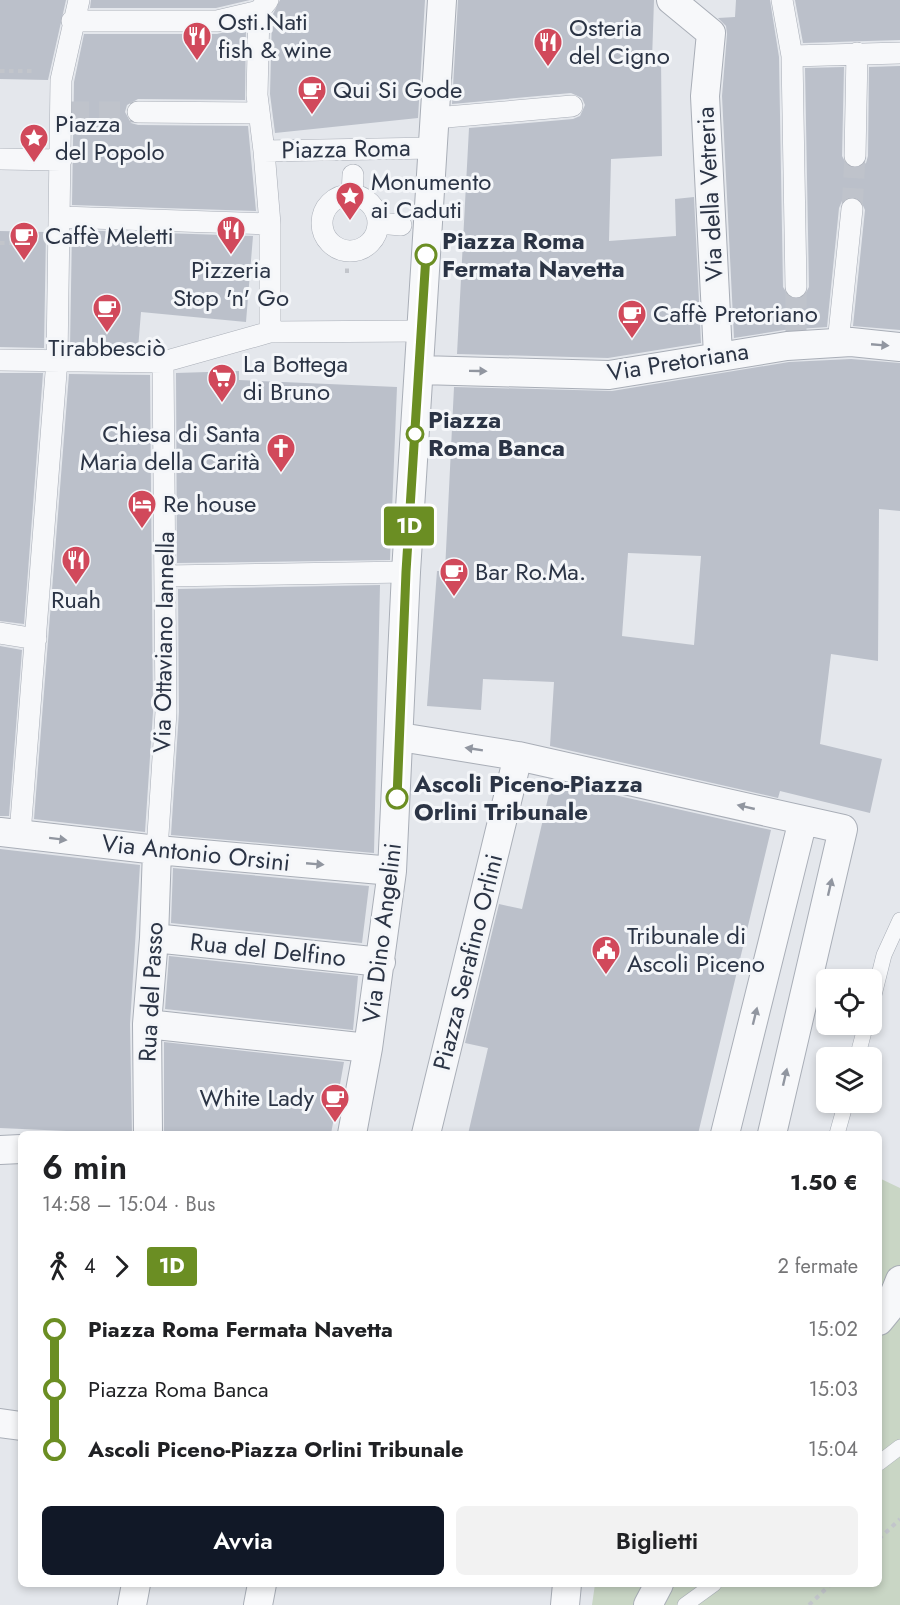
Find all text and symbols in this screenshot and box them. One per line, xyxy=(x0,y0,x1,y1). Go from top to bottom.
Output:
place label: Osti.Nati fish & wine xyxy=(218,4,332,67)
place label: Osteria del Cigno xyxy=(569,10,670,73)
restaurant icon: Osti.Nati fish & wine xyxy=(181,20,213,62)
restaurant icon: Osteria del Cigno xyxy=(532,26,564,68)
place label: Qui Si Gode xyxy=(333,72,462,107)
cafe icon: Qui Si Gode xyxy=(296,74,328,116)
place label: Piazza del Popolo xyxy=(55,106,165,169)
street label: Via della Vetreria xyxy=(687,106,732,282)
place icon: Piazza del Popolo xyxy=(18,122,50,164)
street label: Piazza Roma xyxy=(281,130,411,167)
place label: Monumento ai Caduti xyxy=(371,164,491,227)
place icon: Monumento ai Caduti xyxy=(334,180,366,222)
restaurant icon: Pizzeria Stop 'n' Go xyxy=(215,214,247,256)
place label: Caffè Meletti xyxy=(45,218,174,253)
cafe icon: Caffè Meletti xyxy=(8,220,40,262)
place label: Piazza Roma Fermata Navetta xyxy=(442,223,625,286)
marker: Piazza Roma Fermata Navetta xyxy=(415,244,437,266)
place label: Pizzeria Stop 'n' Go xyxy=(173,252,289,315)
cafe icon: Tirabbesciò xyxy=(91,292,123,334)
place label: Caffè Pretoriano xyxy=(653,296,818,331)
cafe icon: Caffè Pretoriano xyxy=(616,298,648,340)
place label: Tirabbesciò xyxy=(48,330,166,365)
street label: Via Pretoriana xyxy=(605,333,751,390)
one-way arrow xyxy=(871,340,890,350)
place label: La Bottega di Bruno xyxy=(243,346,348,409)
supermarket icon: La Bottega di Bruno xyxy=(206,362,238,404)
one-way arrow xyxy=(469,366,488,376)
place label: Piazza Roma Banca xyxy=(428,402,565,465)
place label: Chiesa di Santa Maria della Carità xyxy=(80,416,260,479)
marker: Piazza Roma Banca xyxy=(406,425,424,443)
church icon: Chiesa di Santa Maria della Carità xyxy=(265,432,297,474)
place label: Re house xyxy=(163,486,256,521)
hotel icon: Re house xyxy=(126,488,158,530)
line badge: 1D xyxy=(382,506,436,546)
text: 1D xyxy=(396,511,422,541)
street label: Via Ottaviano Iannella xyxy=(144,531,183,753)
restaurant icon: Ruah xyxy=(60,544,92,586)
place label: Bar Ro.Ma. xyxy=(475,554,586,589)
cafe icon: Bar Ro.Ma. xyxy=(438,556,470,598)
place label: Ruah xyxy=(51,582,101,617)
one-way arrow xyxy=(464,744,483,753)
place label: Ascoli Piceno-Piazza Orlini Tribunale xyxy=(413,766,643,829)
marker: Ascoli Piceno-Piazza Orlini Tribunale xyxy=(386,787,408,809)
one-way arrow xyxy=(737,802,756,811)
street label: Via Antonio Orsini xyxy=(100,825,292,880)
one-way arrow xyxy=(49,834,68,844)
street label: Via Dino Angelini xyxy=(353,841,410,1025)
street label: Piazza Serafino Orlini xyxy=(424,850,511,1074)
one-way arrow xyxy=(305,859,324,869)
one-way arrow xyxy=(825,878,835,896)
place label: Tribunale di Ascoli Piceno xyxy=(627,918,765,981)
street label: Rua del Passo xyxy=(129,921,172,1063)
street label: Rua del Delfino xyxy=(188,924,348,975)
public building icon: Tribunale di Ascoli Piceno xyxy=(590,934,622,976)
map controls xyxy=(816,969,882,1113)
button: locate xyxy=(816,969,882,1035)
one-way arrow xyxy=(750,1007,760,1025)
button: layers xyxy=(816,1047,882,1113)
one-way arrow xyxy=(781,1068,791,1086)
place label: White Lady xyxy=(199,1080,314,1115)
cafe icon: White Lady xyxy=(319,1082,351,1124)
text: 6 min xyxy=(42,1144,127,1191)
text: 1.50 € xyxy=(790,1166,858,1198)
text: 14:58 – 15:04 · Bus xyxy=(42,1190,215,1219)
icon: walk xyxy=(42,1250,75,1283)
icon: forward xyxy=(105,1250,138,1283)
text: 1D xyxy=(159,1251,185,1281)
text: 4 xyxy=(84,1252,96,1281)
text: 2 fermate xyxy=(777,1252,858,1281)
text: Piazza Roma Fermata Navetta xyxy=(88,1313,393,1345)
text: 15:02 xyxy=(808,1315,858,1344)
text: Piazza Roma Banca xyxy=(88,1373,269,1405)
text: 15:03 xyxy=(809,1375,858,1404)
text: Ascoli Piceno-Piazza Orlini Tribunale xyxy=(88,1433,464,1465)
text: 15:04 xyxy=(808,1435,858,1464)
button: Avvia xyxy=(42,1506,444,1575)
button: Biglietti xyxy=(456,1506,858,1575)

